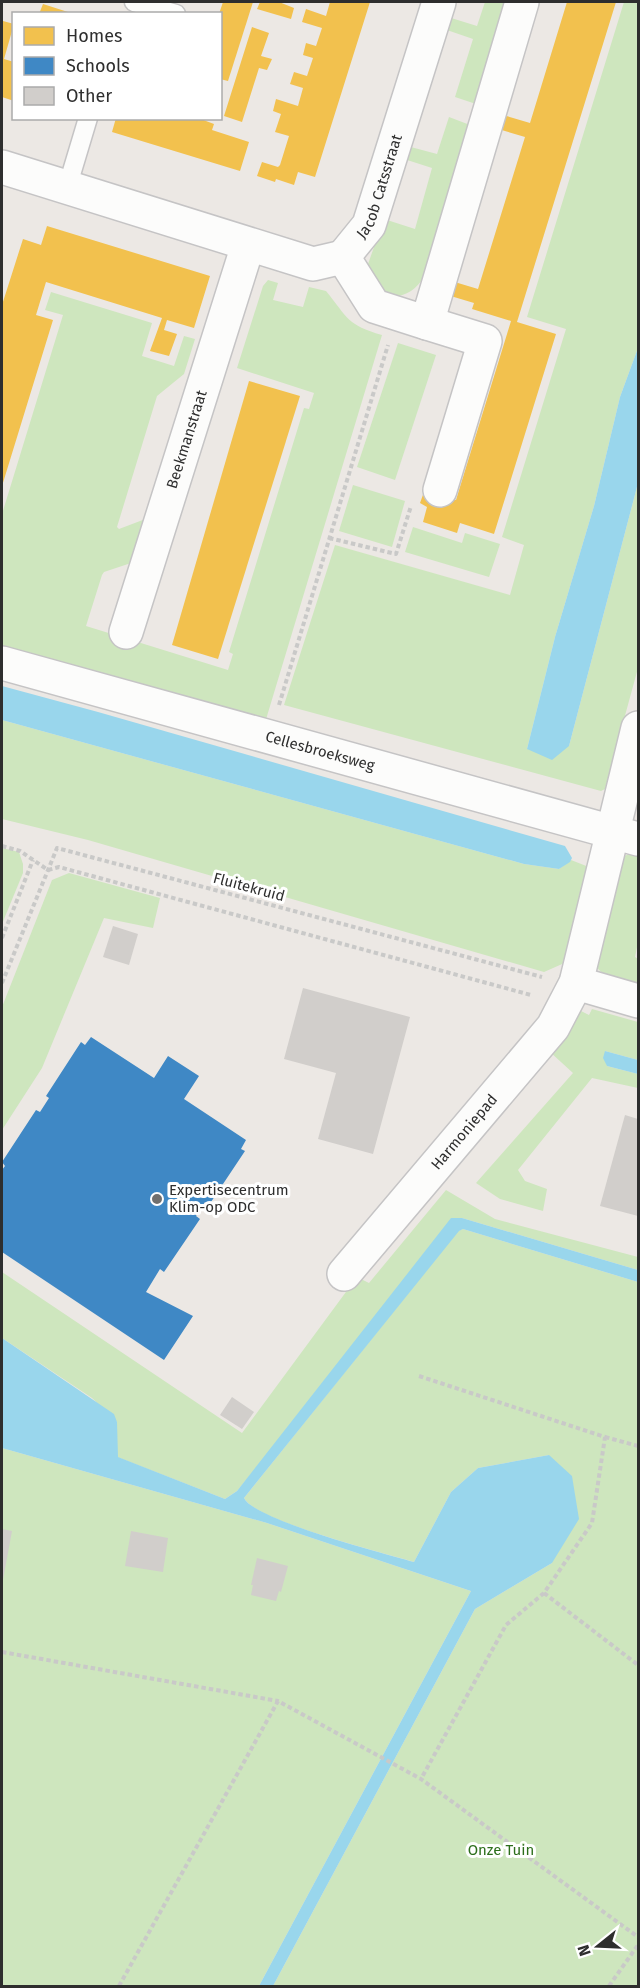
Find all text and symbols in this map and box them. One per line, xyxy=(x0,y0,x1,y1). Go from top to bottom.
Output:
legend xyxy=(12,12,222,120)
text: Homes xyxy=(66,25,122,47)
text: Schools xyxy=(66,55,130,77)
text: Other xyxy=(66,85,112,107)
street label: Jacob Catsstraat xyxy=(353,132,406,242)
street label: Beekmanstraat xyxy=(163,387,211,491)
street label: Cellesbroeksweg xyxy=(263,727,377,775)
street label: Fluitekruid xyxy=(211,869,287,905)
street label: Harmoniepad xyxy=(427,1091,501,1173)
place label: Expertisecentrum Klim-op ODC xyxy=(169,1181,289,1216)
marker: Expertisecentrum Klim-op ODC xyxy=(150,1192,164,1206)
park label: Onze Tuin xyxy=(468,1841,534,1859)
north arrow xyxy=(568,1916,628,1976)
text: N xyxy=(574,1943,595,1958)

